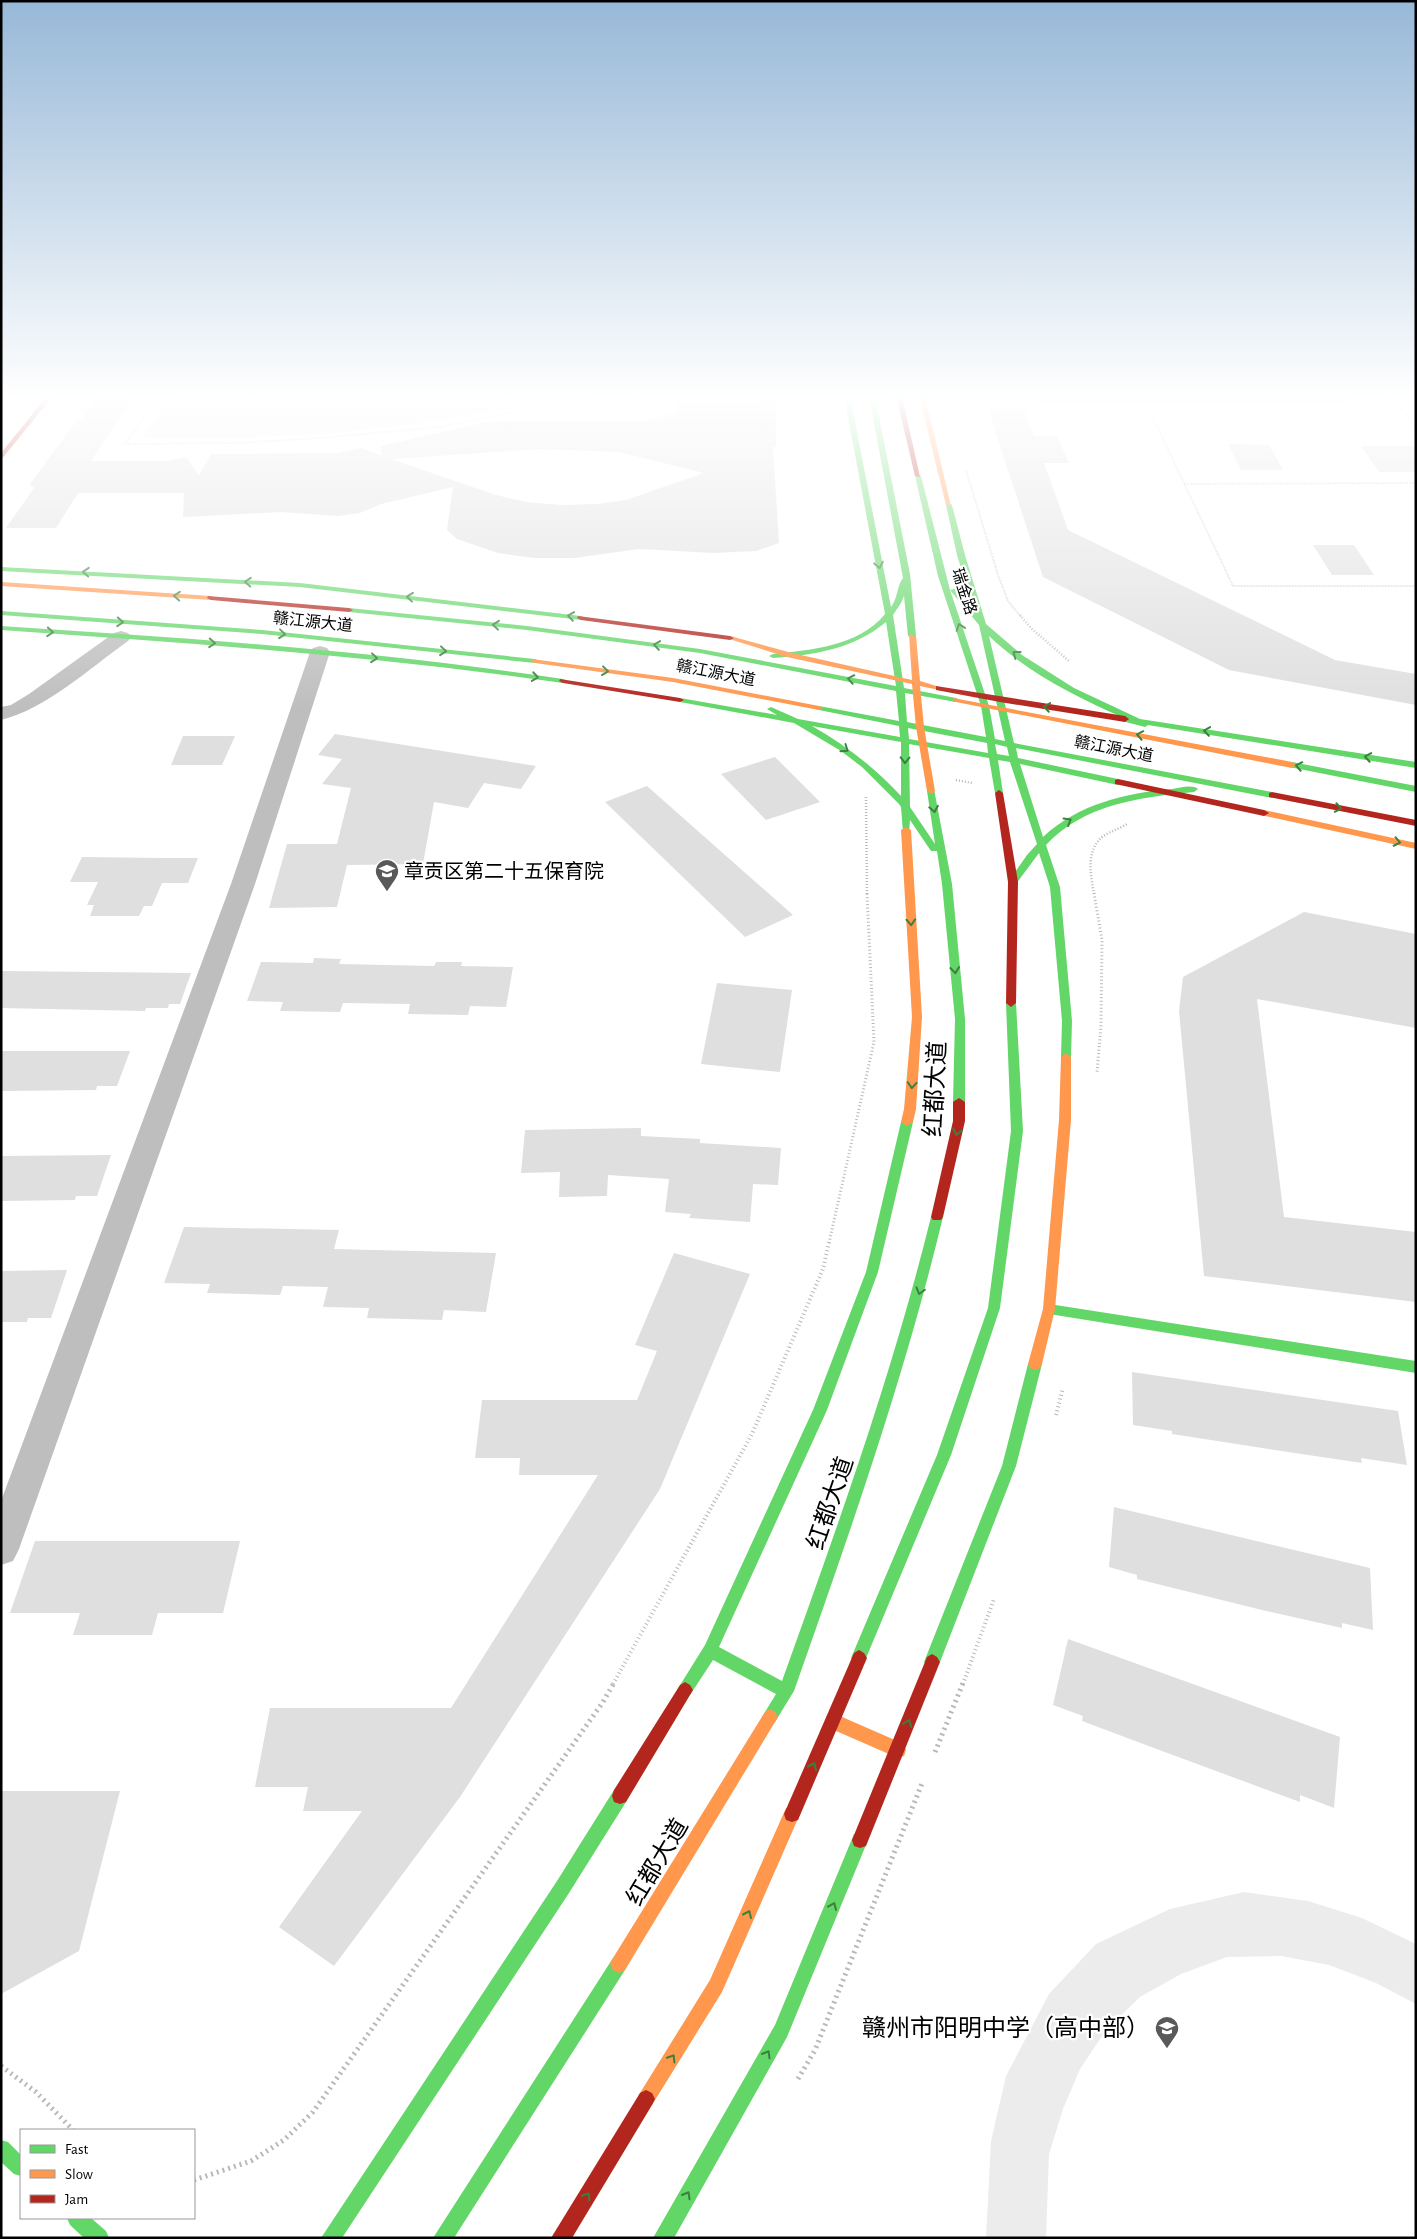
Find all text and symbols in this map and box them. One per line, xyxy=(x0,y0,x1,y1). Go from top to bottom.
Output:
one-way arrow xyxy=(873,560,883,569)
street label: 瑞金路 xyxy=(949,566,980,617)
one-way arrow xyxy=(82,567,90,578)
one-way arrow xyxy=(244,577,252,588)
one-way arrow xyxy=(173,590,181,601)
one-way arrow xyxy=(406,592,414,603)
street label: 赣江源大道 xyxy=(272,608,354,634)
one-way arrow xyxy=(567,611,575,622)
one-way arrow xyxy=(116,616,124,627)
one-way arrow xyxy=(491,620,499,631)
one-way arrow xyxy=(956,623,966,631)
one-way arrow xyxy=(46,626,54,637)
one-way arrow xyxy=(278,628,286,639)
one-way arrow xyxy=(208,637,216,648)
one-way arrow xyxy=(652,641,661,651)
one-way arrow xyxy=(440,645,448,656)
one-way arrow xyxy=(370,652,378,663)
one-way arrow xyxy=(1013,652,1022,660)
street label: 赣江源大道 xyxy=(675,656,757,688)
one-way arrow xyxy=(601,665,609,676)
one-way arrow xyxy=(531,671,540,681)
one-way arrow xyxy=(847,675,856,685)
one-way arrow xyxy=(1042,702,1051,712)
one-way arrow xyxy=(1203,726,1211,737)
one-way arrow xyxy=(1135,730,1144,740)
street label: 赣江源大道 xyxy=(1073,732,1155,764)
one-way arrow xyxy=(839,743,849,752)
one-way arrow xyxy=(1363,752,1372,762)
one-way arrow xyxy=(900,756,910,764)
one-way arrow xyxy=(1295,761,1304,771)
one-way arrow xyxy=(1333,802,1342,813)
one-way arrow xyxy=(928,805,938,814)
one-way arrow xyxy=(1063,818,1072,828)
one-way arrow xyxy=(1393,837,1402,847)
school or university icon: 章贡区第二十五保育院 xyxy=(374,858,400,892)
place label: 章贡区第二十五保育院 xyxy=(404,860,604,882)
one-way arrow xyxy=(906,919,917,927)
one-way arrow xyxy=(949,967,960,975)
street label: 红都大道 xyxy=(920,1040,950,1138)
one-way arrow xyxy=(906,1081,917,1089)
one-way arrow xyxy=(952,1128,963,1137)
one-way arrow xyxy=(916,1286,926,1294)
street label: 红都大道 xyxy=(802,1453,858,1553)
one-way arrow xyxy=(902,1719,913,1728)
one-way arrow xyxy=(807,1762,818,1771)
street label: 红都大道 xyxy=(621,1814,693,1910)
one-way arrow xyxy=(827,1902,837,1911)
one-way arrow xyxy=(741,1910,752,1919)
place label: 赣州市阳明中学（高中部） xyxy=(862,2015,1150,2041)
school or university icon: 赣州市阳明中学（高中部） xyxy=(1154,2015,1180,2049)
one-way arrow xyxy=(761,2051,771,2060)
one-way arrow xyxy=(665,2054,675,2063)
legend xyxy=(20,2129,195,2219)
text: Fast xyxy=(65,2142,89,2157)
text: Slow xyxy=(65,2167,93,2182)
text: Jam xyxy=(65,2192,88,2207)
one-way arrow xyxy=(680,2192,690,2201)
one-way arrow xyxy=(580,2193,590,2202)

